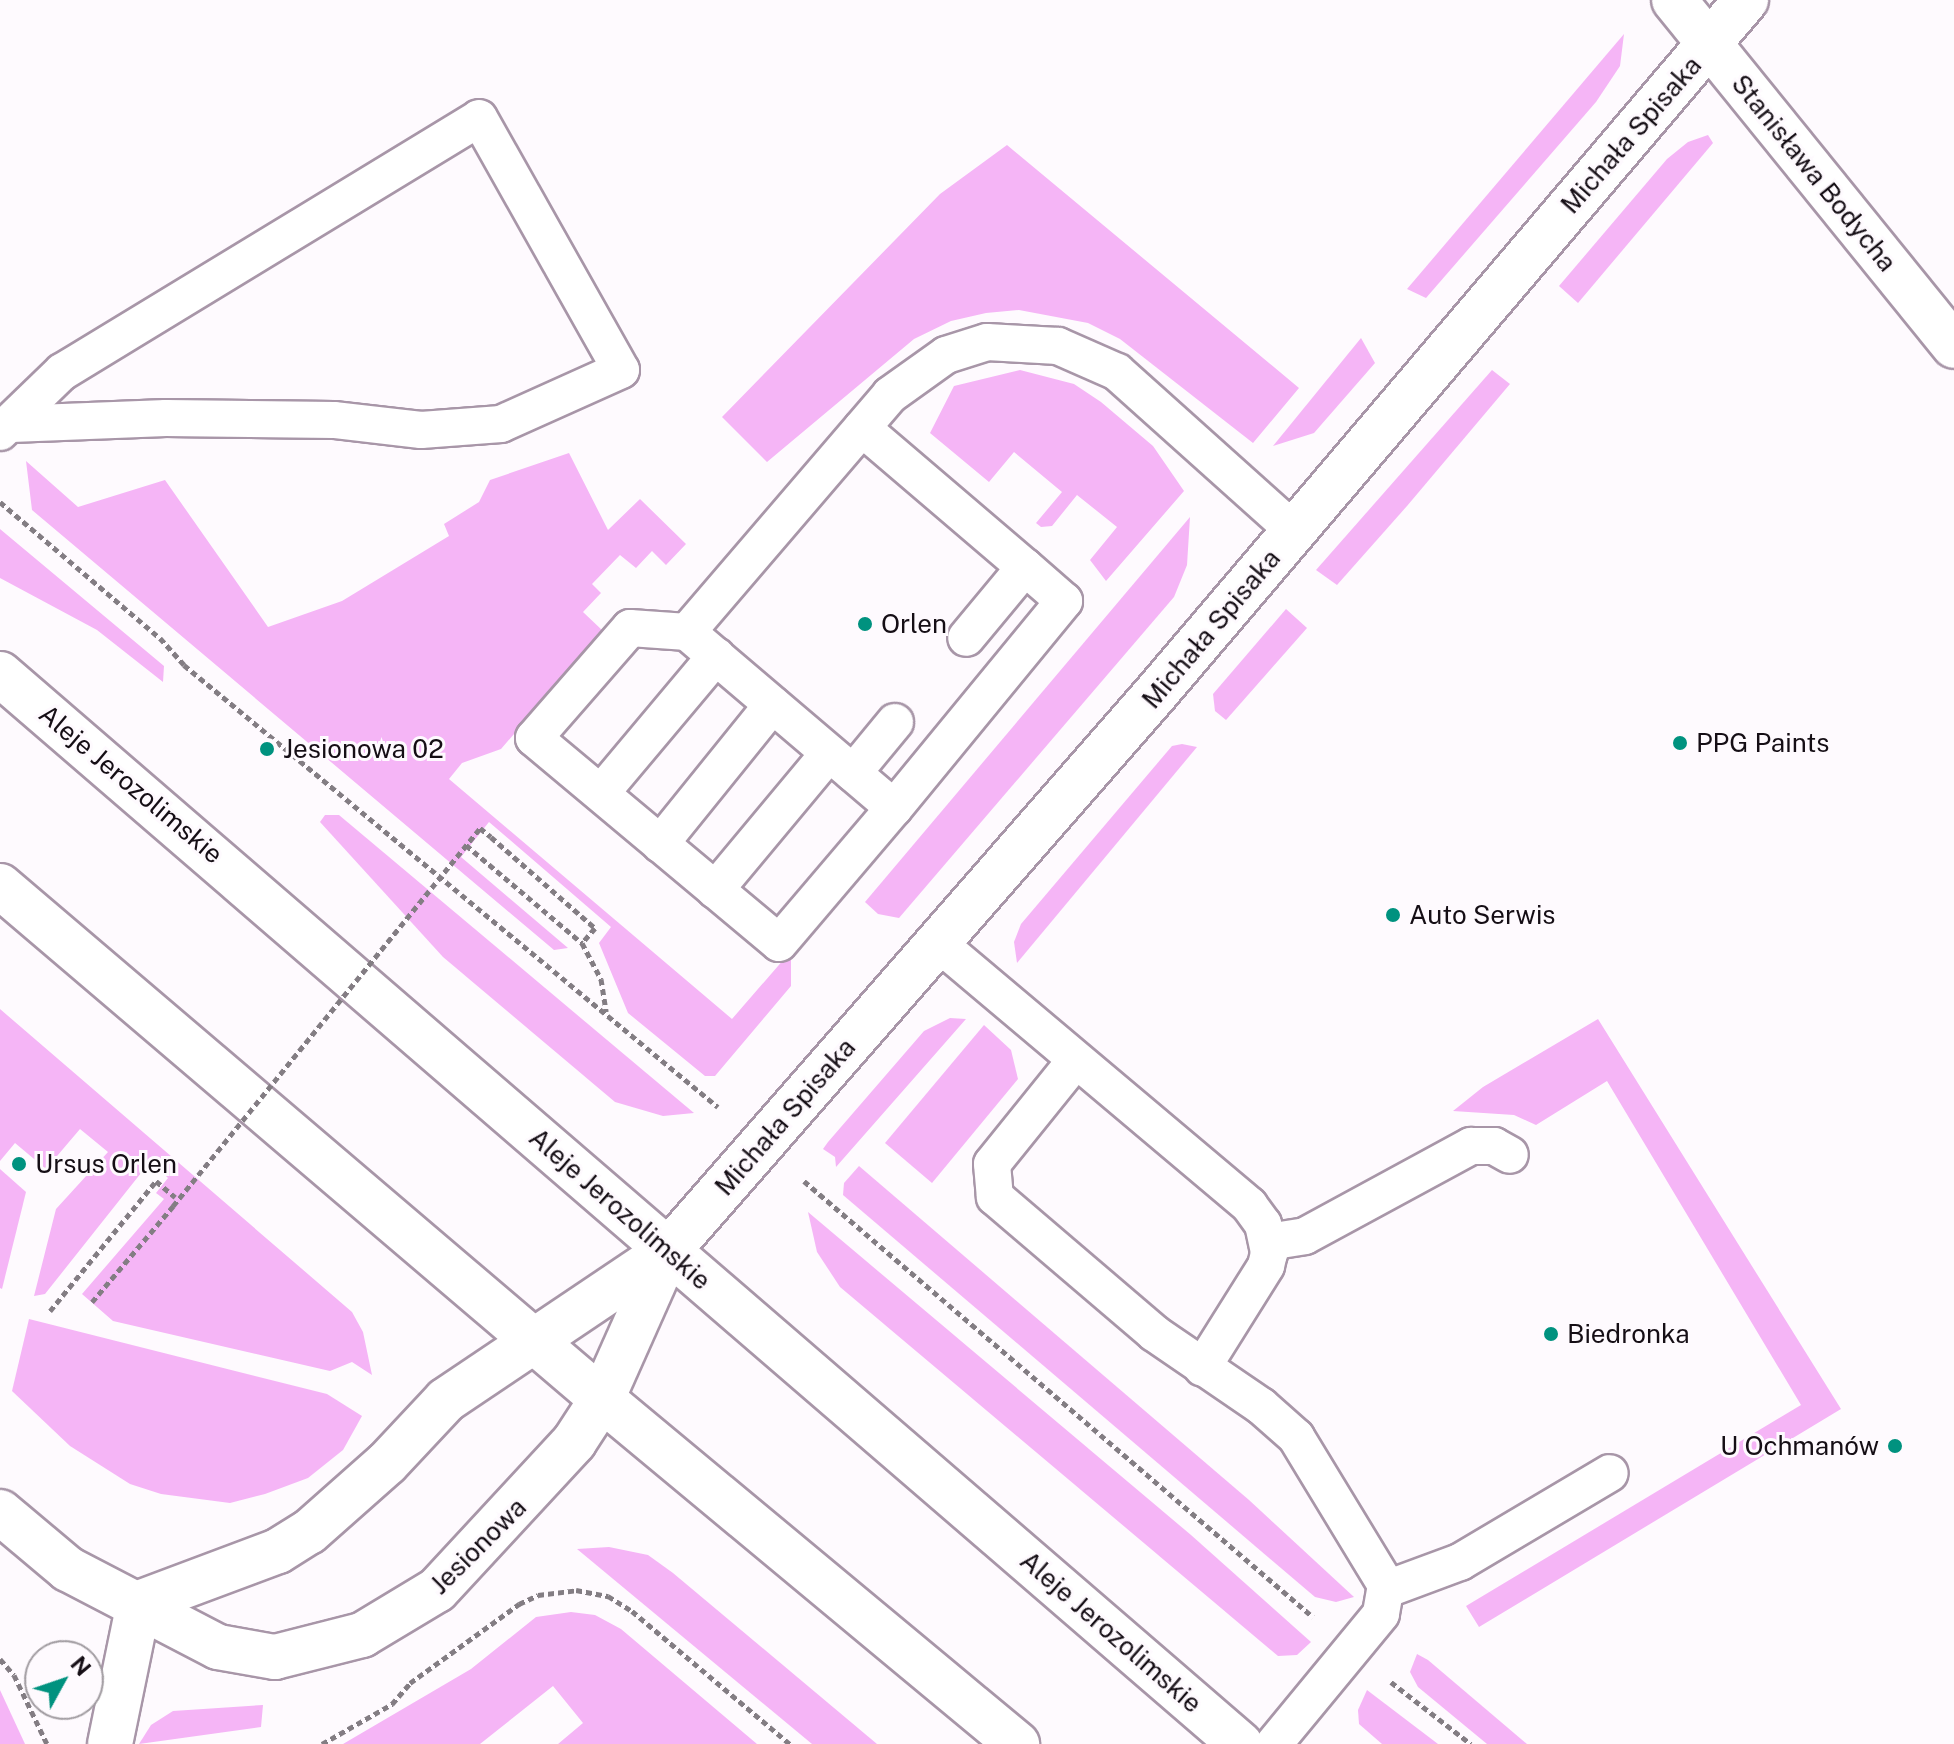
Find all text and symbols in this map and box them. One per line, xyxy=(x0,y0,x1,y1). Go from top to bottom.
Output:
street label: Michała Spisaka xyxy=(1554,50,1708,220)
street label: Stanisława Bodycha xyxy=(1725,68,1903,278)
street label: Michała Spisaka xyxy=(1135,543,1287,715)
place label: Orlen xyxy=(881,608,947,640)
marker: Orlen xyxy=(856,615,874,633)
street label: Aleje Jerozolimskie xyxy=(33,698,229,870)
place label: PPG Paints xyxy=(1696,727,1830,759)
place label: Jesionowa 02 xyxy=(283,733,444,765)
marker: PPG Paints xyxy=(1671,734,1689,752)
marker: Jesionowa 02 xyxy=(258,740,276,758)
place label: Auto Serwis xyxy=(1409,899,1556,931)
marker: Auto Serwis xyxy=(1384,906,1402,924)
street label: Michała Spisaka xyxy=(708,1032,862,1202)
street label: Aleje Jerozolimskie xyxy=(523,1122,717,1296)
place label: Ursus Orlen xyxy=(35,1148,177,1180)
marker: Ursus Orlen xyxy=(10,1155,28,1173)
place label: Biedronka xyxy=(1567,1318,1690,1350)
marker: Biedronka xyxy=(1542,1325,1560,1343)
place label: U Ochmanów xyxy=(1720,1430,1879,1462)
marker: U Ochmanów xyxy=(1886,1437,1904,1455)
street label: Jesionowa xyxy=(424,1492,532,1600)
street label: Aleje Jerozolimskie xyxy=(1014,1545,1208,1719)
north arrow xyxy=(24,1640,104,1720)
text: N xyxy=(65,1651,96,1681)

